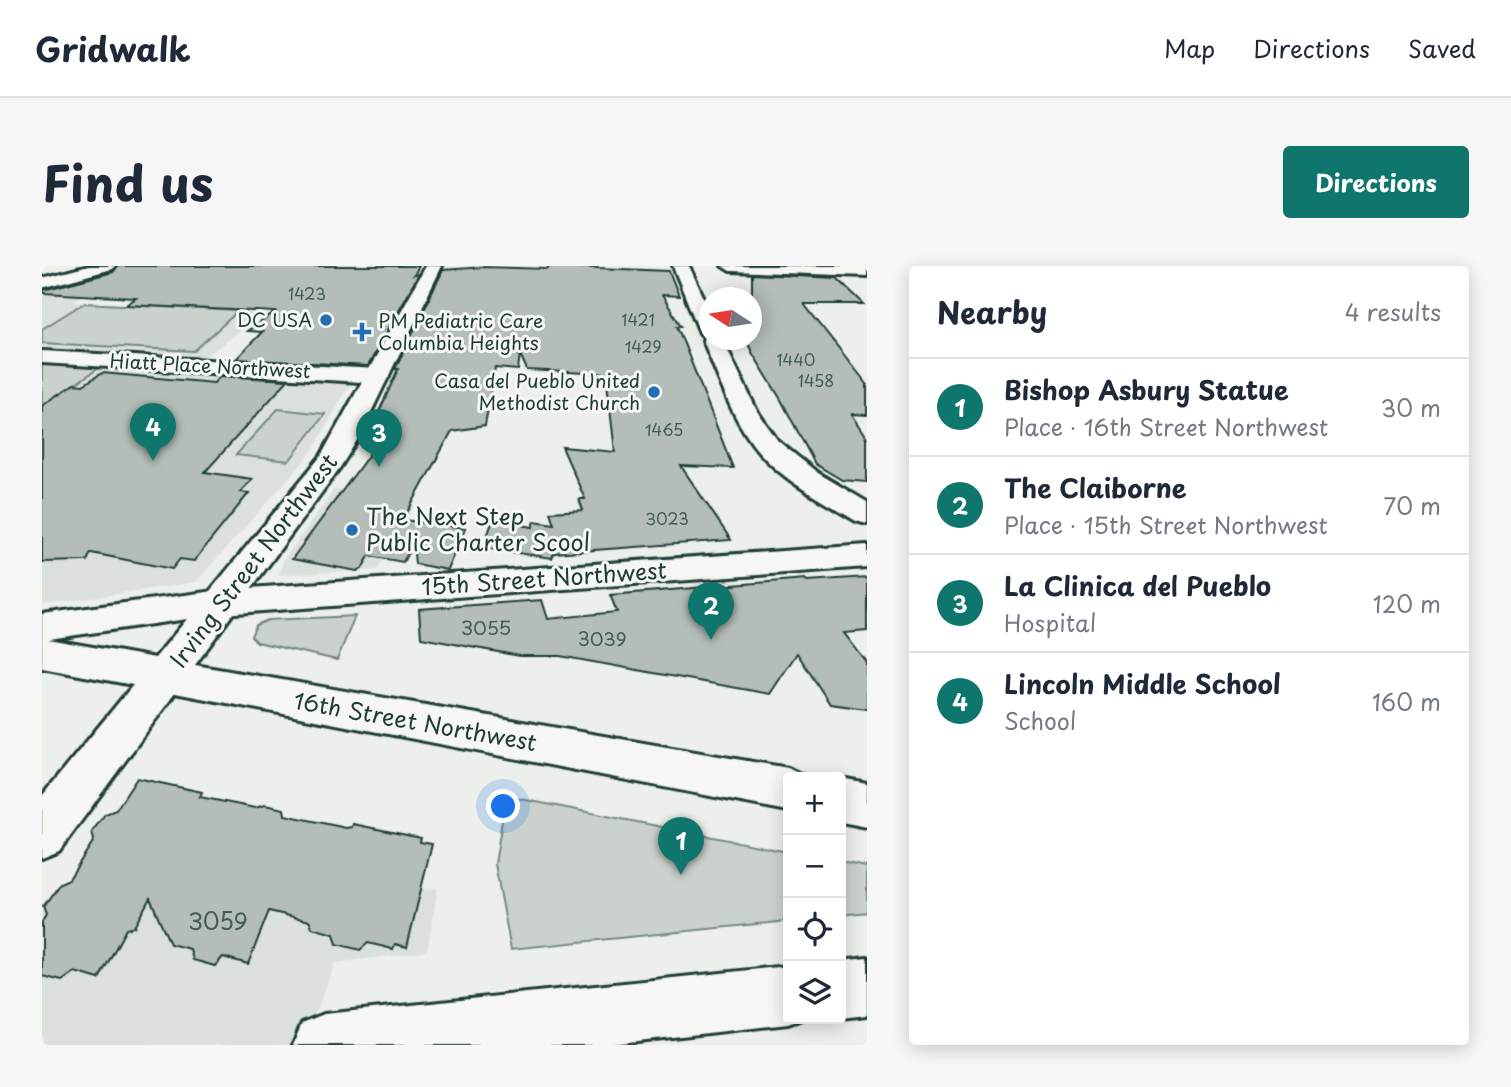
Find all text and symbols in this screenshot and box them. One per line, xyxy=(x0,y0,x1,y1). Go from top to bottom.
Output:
text: Gridwalk xyxy=(35,23,191,73)
text: Map xyxy=(1164,30,1215,66)
text: Directions xyxy=(1253,30,1370,66)
text: Saved xyxy=(1408,30,1476,66)
text: Find us xyxy=(42,145,213,219)
button: Directions xyxy=(1283,146,1469,218)
house number: 1423 xyxy=(288,281,326,305)
north arrow xyxy=(699,287,762,350)
text: Nearby xyxy=(937,289,1047,334)
text: 4 results xyxy=(1345,294,1441,329)
place label: DC USA xyxy=(237,305,312,333)
place label: PM Pediatric Care Columbia Heights xyxy=(378,306,543,356)
house number: 1421 xyxy=(621,307,655,331)
marker: DC USA xyxy=(318,312,334,328)
marker: PM Pediatric Care Columbia Heights xyxy=(352,322,372,342)
house number: 1429 xyxy=(624,334,662,358)
street label: Hiatt Place Northwest xyxy=(109,346,312,384)
house number: 1440 xyxy=(777,347,815,371)
place label: Casa del Pueblo United Methodist Church xyxy=(434,366,640,416)
house number: 1458 xyxy=(798,368,834,392)
text: Bishop Asbury Statue xyxy=(1004,370,1289,409)
marker: Casa del Pueblo United Methodist Church xyxy=(646,384,662,400)
text: 1 xyxy=(955,390,966,425)
text: 30 m xyxy=(1380,390,1441,425)
pin: 4 xyxy=(130,403,176,461)
pin: 3 xyxy=(356,409,402,467)
text: Place · 16th Street Northwest xyxy=(1004,409,1328,444)
house number: 1465 xyxy=(645,417,683,441)
street label: Irving Street Northwest xyxy=(160,446,345,675)
text: The Claiborne xyxy=(1004,468,1187,507)
text: 2 xyxy=(952,488,968,523)
text: 70 m xyxy=(1383,488,1441,523)
place label: The Next Step Public Charter Scool xyxy=(366,498,590,559)
house number: 3023 xyxy=(645,506,689,530)
text: Place · 15th Street Northwest xyxy=(1004,507,1328,542)
marker: The Next Step Public Charter Scool xyxy=(344,522,360,538)
street label: 15th Street Northwest xyxy=(420,551,668,604)
text: La Clinica del Pueblo xyxy=(1004,566,1271,605)
pin: 2 xyxy=(688,582,734,640)
text: 3 xyxy=(952,586,968,621)
text: 120 m xyxy=(1373,586,1441,621)
text: Hospital xyxy=(1004,605,1096,640)
house number: 3055 xyxy=(461,613,511,641)
house number: 3039 xyxy=(577,624,627,652)
text: Lincoln Middle School xyxy=(1004,664,1281,703)
street label: 16th Street Northwest xyxy=(291,682,539,759)
text: 4 xyxy=(952,684,968,719)
text: 160 m xyxy=(1372,684,1441,719)
text: School xyxy=(1004,703,1076,738)
map controls xyxy=(783,772,846,1024)
button: + xyxy=(783,772,846,835)
your location xyxy=(486,789,520,823)
pin: 1 xyxy=(658,817,704,875)
button: − xyxy=(783,835,846,898)
button: locate xyxy=(783,898,846,961)
house number: 3059 xyxy=(188,903,248,938)
button: layers xyxy=(783,961,846,1024)

